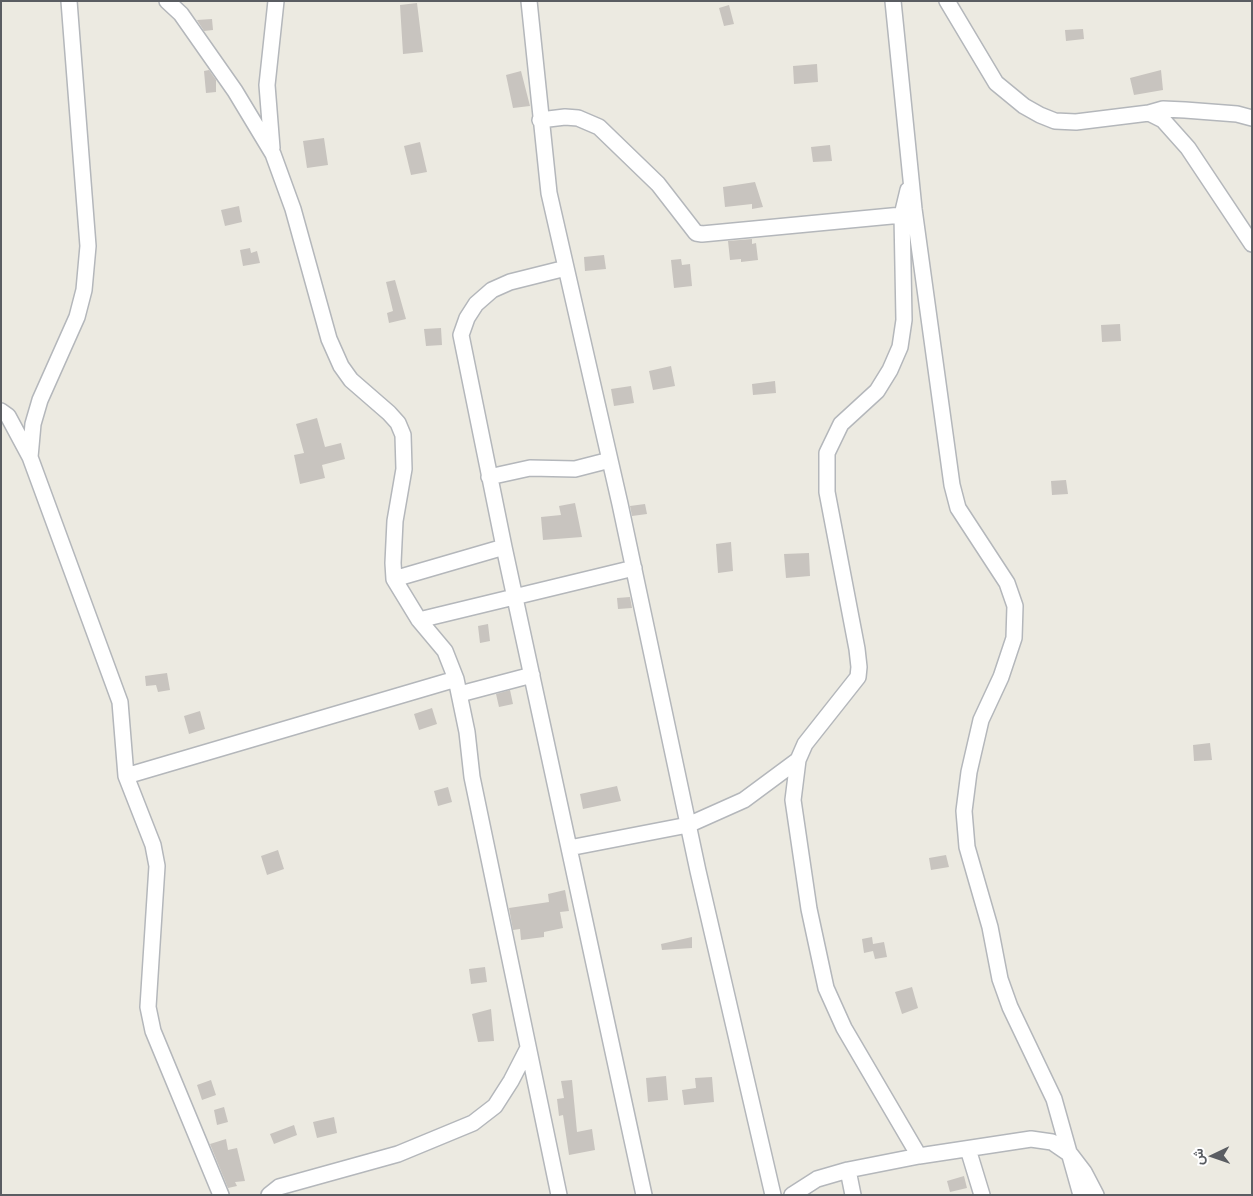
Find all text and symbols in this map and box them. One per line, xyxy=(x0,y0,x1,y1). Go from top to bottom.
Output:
north arrow xyxy=(1188,1131,1238,1181)
text: ش xyxy=(1188,1148,1207,1166)

